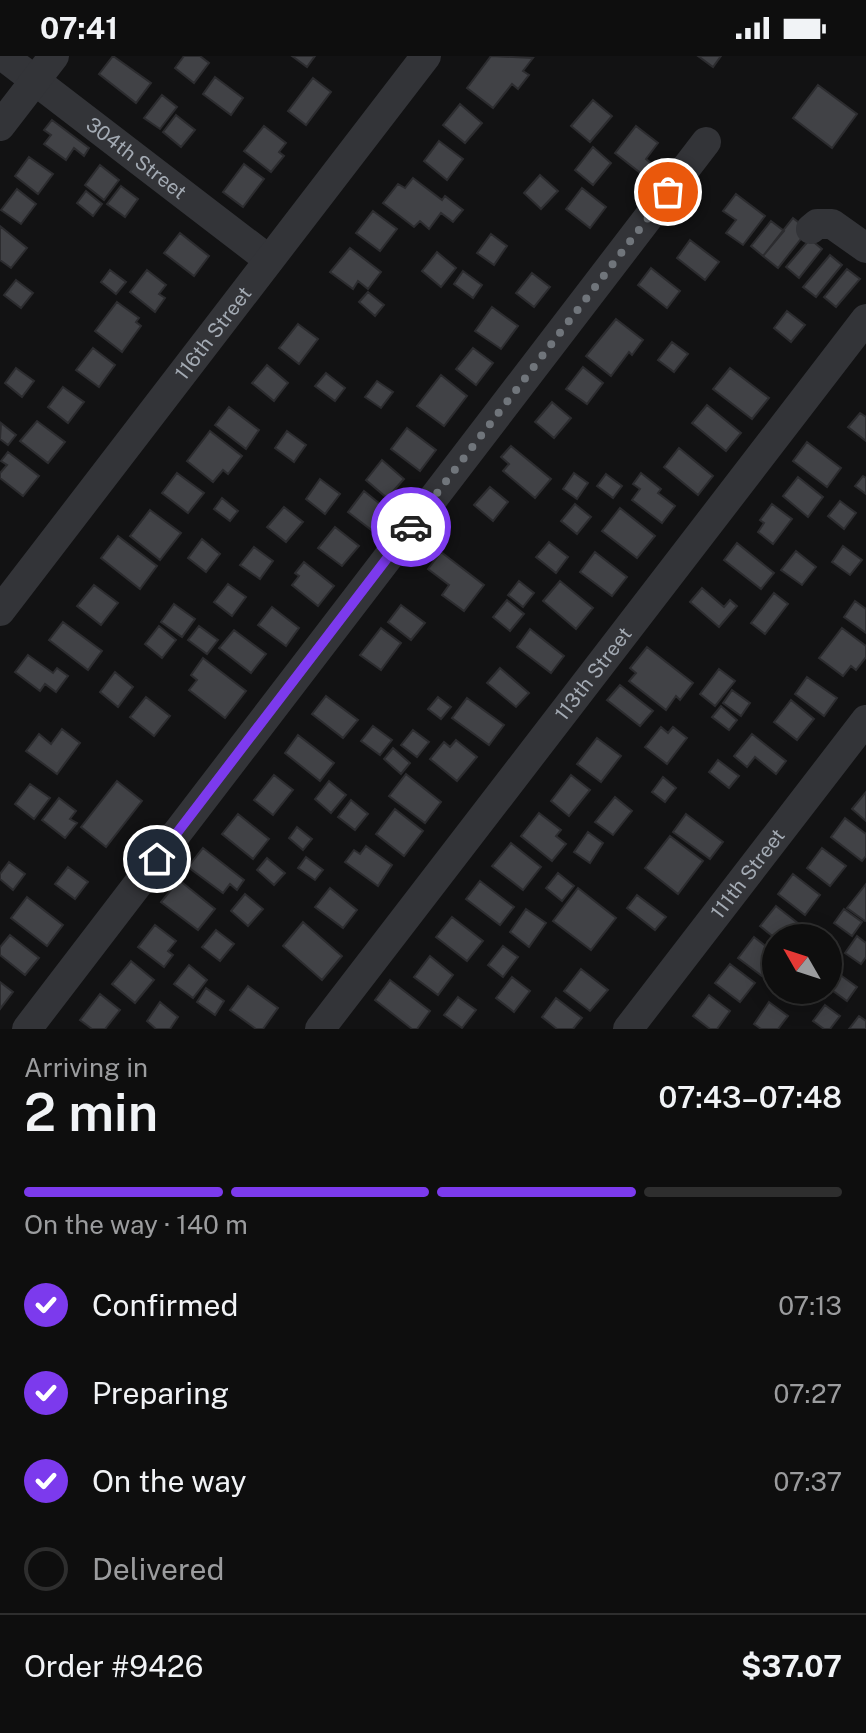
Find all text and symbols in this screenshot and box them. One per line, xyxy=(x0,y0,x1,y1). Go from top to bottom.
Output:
text: 07:41 xyxy=(40,10,118,46)
street label: 304th Street xyxy=(81,112,191,204)
pin xyxy=(634,158,702,226)
icon: bag xyxy=(646,170,690,214)
street label: 116th Street xyxy=(170,282,257,385)
courier xyxy=(371,487,451,567)
icon: car xyxy=(389,505,433,549)
street label: 113th Street xyxy=(550,622,637,725)
street label: 111th Street xyxy=(705,824,790,923)
pin xyxy=(123,825,191,893)
icon: home xyxy=(135,837,179,881)
north arrow xyxy=(762,924,842,1004)
map controls xyxy=(762,924,842,1004)
text: Arriving in xyxy=(24,1052,148,1083)
text: 07:43–07:48 xyxy=(659,1079,842,1115)
text: 2 min xyxy=(24,1082,158,1143)
text: On the way · 140 m xyxy=(24,1209,248,1240)
icon: check xyxy=(24,1283,68,1327)
text: Confirmed xyxy=(92,1287,238,1323)
text: 07:13 xyxy=(778,1290,842,1321)
icon: check xyxy=(24,1371,68,1415)
text: Preparing xyxy=(92,1375,229,1411)
text: 07:27 xyxy=(773,1378,842,1409)
icon: check xyxy=(24,1459,68,1503)
text: On the way xyxy=(92,1463,246,1499)
text: 07:37 xyxy=(774,1466,842,1497)
text: Delivered xyxy=(92,1551,224,1587)
text: Order #9426 xyxy=(24,1648,203,1684)
text: $37.07 xyxy=(741,1648,842,1684)

